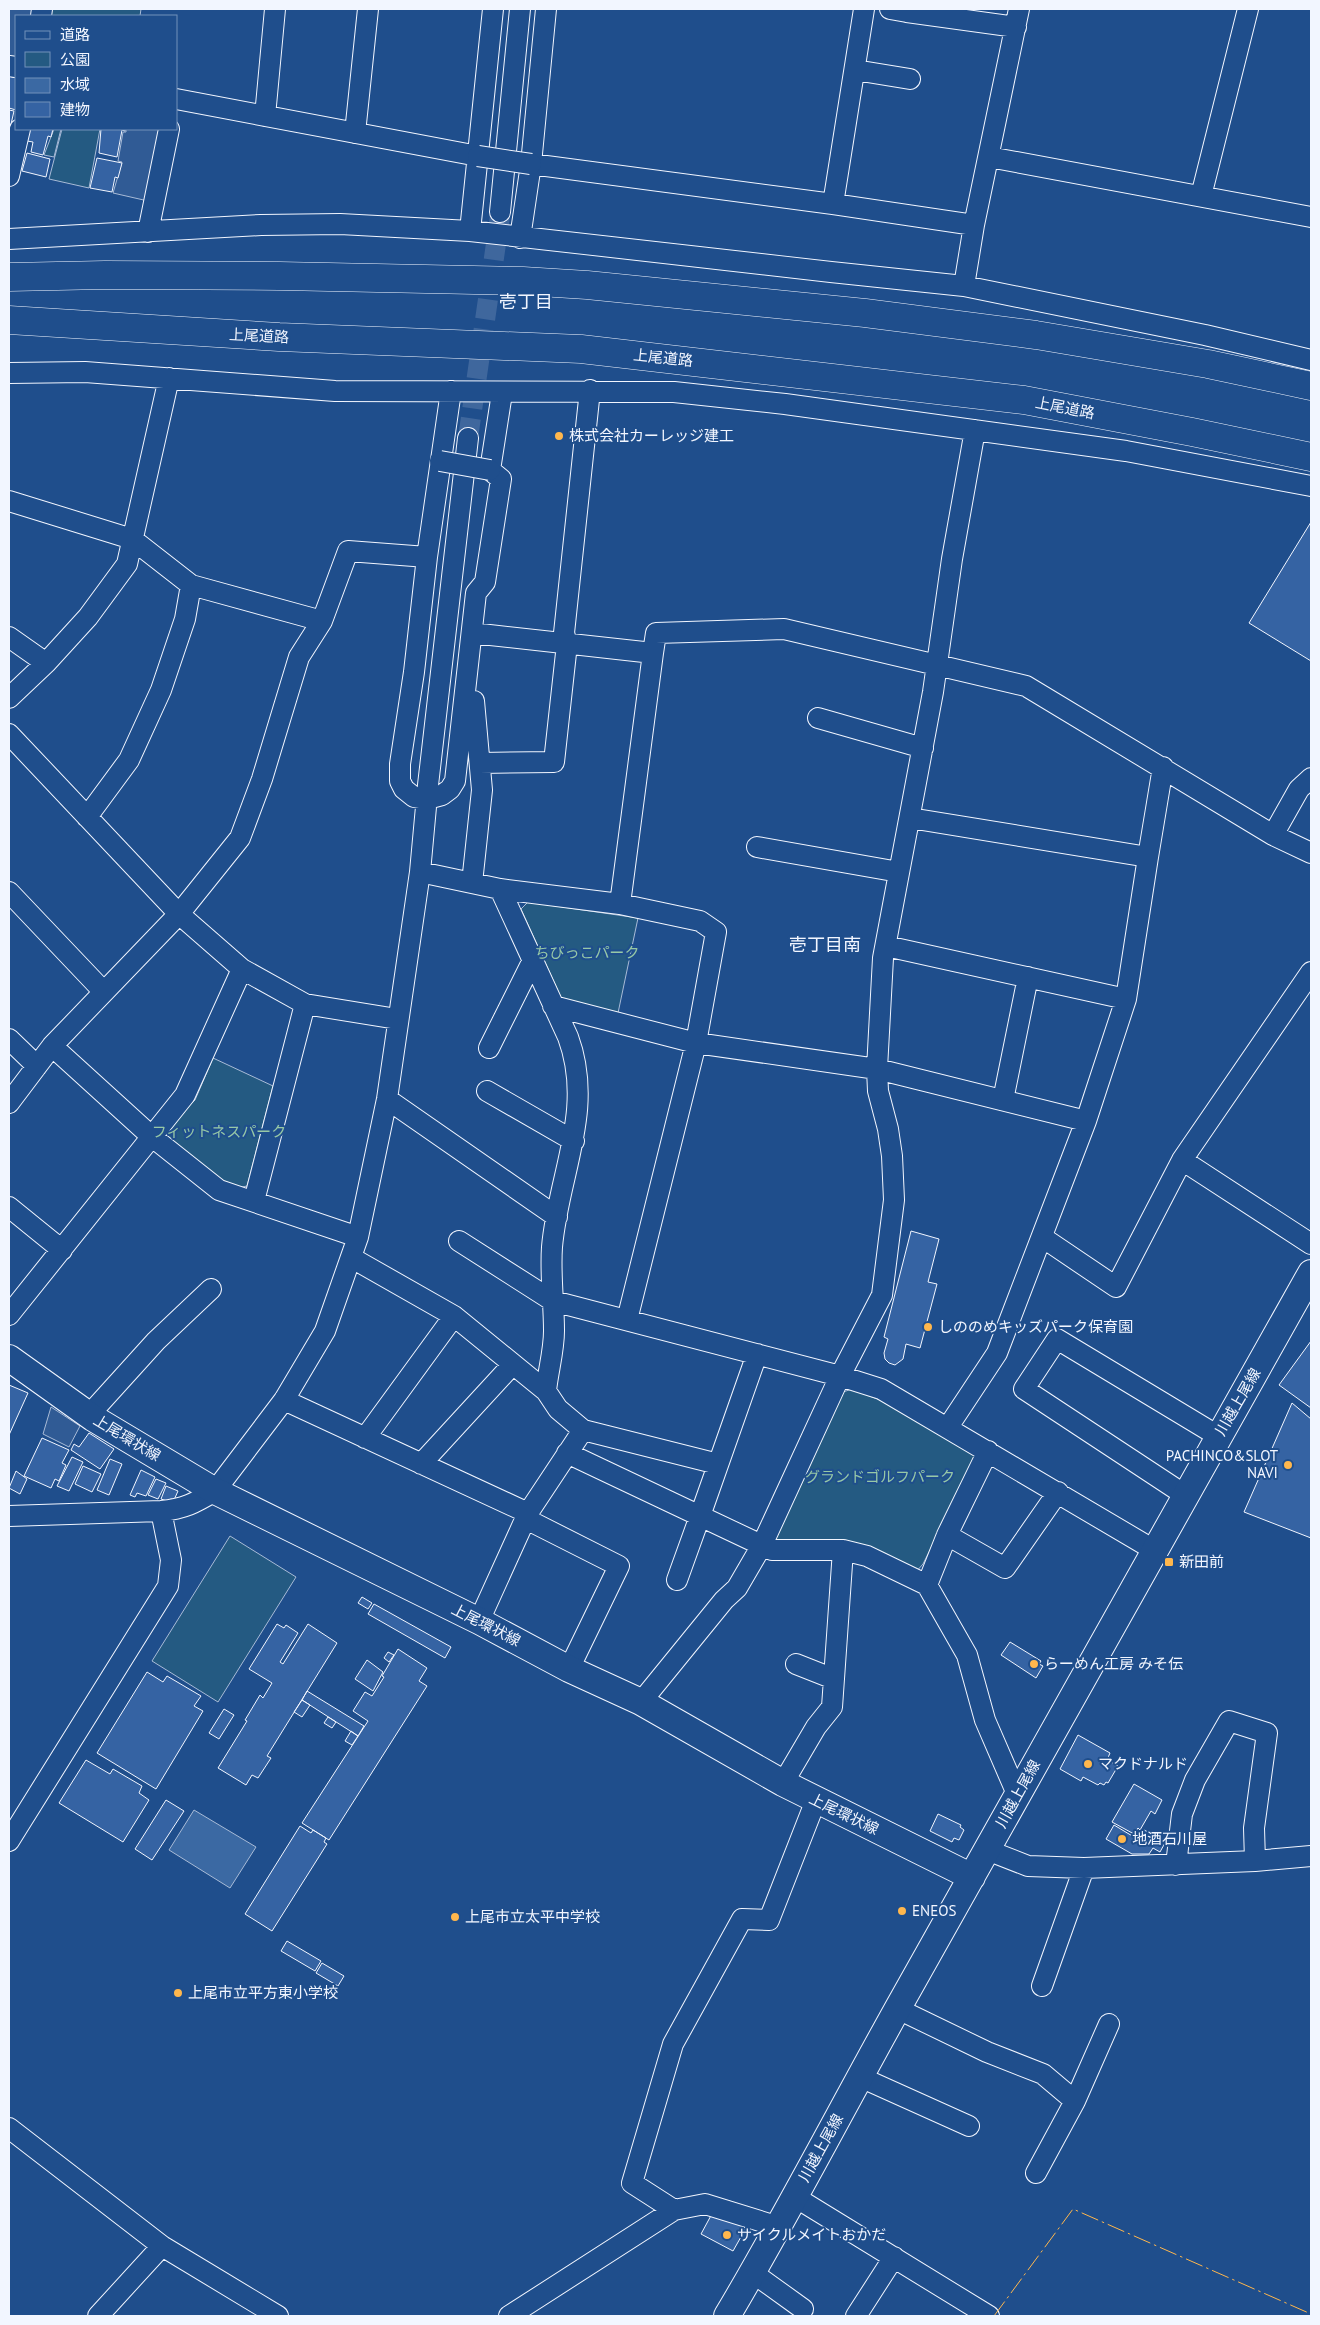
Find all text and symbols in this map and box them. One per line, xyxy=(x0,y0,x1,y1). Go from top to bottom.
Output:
legend xyxy=(15,15,178,130)
text: 道路 xyxy=(60,25,90,44)
text: 公園 xyxy=(60,50,90,69)
text: 水域 xyxy=(60,75,90,94)
text: 建物 xyxy=(60,100,90,119)
district label: 壱丁目 xyxy=(499,290,553,313)
street label: 上尾道路 xyxy=(229,324,289,347)
street label: 上尾道路 xyxy=(632,345,694,370)
street label: 上尾道路 xyxy=(1034,392,1096,423)
place label: 株式会社カーレッジ建工 xyxy=(569,426,734,445)
marker: 株式会社カーレッジ建工 xyxy=(553,430,565,442)
district label: 壱丁目南 xyxy=(789,933,861,956)
park label: ちびっこパーク xyxy=(534,943,640,962)
park label: フィットネスパーク xyxy=(152,1122,286,1141)
place label: しののめキッズパーク保育園 xyxy=(938,1317,1133,1336)
marker: しののめキッズパーク保育園 xyxy=(922,1321,934,1333)
street label: 川越上尾線 xyxy=(1211,1365,1265,1439)
street label: 上尾環状線 xyxy=(90,1410,164,1465)
place label: PACHINCO&SLOT NAVI xyxy=(1166,1446,1279,1482)
marker: PACHINCO&SLOT NAVI xyxy=(1282,1459,1294,1471)
park label: グランドゴルフパーク xyxy=(805,1467,955,1486)
place label: 新田前 xyxy=(1179,1552,1224,1571)
marker: 新田前 xyxy=(1163,1556,1175,1568)
street label: 上尾環状線 xyxy=(448,1599,524,1650)
place label: らーめん工房 みそ伝 xyxy=(1044,1654,1183,1673)
marker: らーめん工房 みそ伝 xyxy=(1028,1658,1040,1670)
place label: マクドナルド xyxy=(1098,1754,1188,1773)
street label: 川越上尾線 xyxy=(991,1756,1044,1831)
marker: マクドナルド xyxy=(1082,1758,1094,1770)
street label: 上尾環状線 xyxy=(806,1789,882,1839)
place label: 地酒石川屋 xyxy=(1132,1829,1207,1848)
marker: 地酒石川屋 xyxy=(1116,1833,1128,1845)
place label: ENEOS xyxy=(912,1901,956,1920)
marker: ENEOS xyxy=(896,1905,908,1917)
place label: 上尾市立太平中学校 xyxy=(465,1907,600,1926)
marker: 上尾市立太平中学校 xyxy=(449,1911,461,1923)
place label: 上尾市立平方東小学校 xyxy=(188,1983,338,2002)
marker: 上尾市立平方東小学校 xyxy=(172,1987,184,1999)
street label: 川越上尾線 xyxy=(794,2110,847,2185)
place label: サイクルメイトおかだ xyxy=(737,2225,886,2244)
marker: サイクルメイトおかだ xyxy=(721,2229,733,2241)

